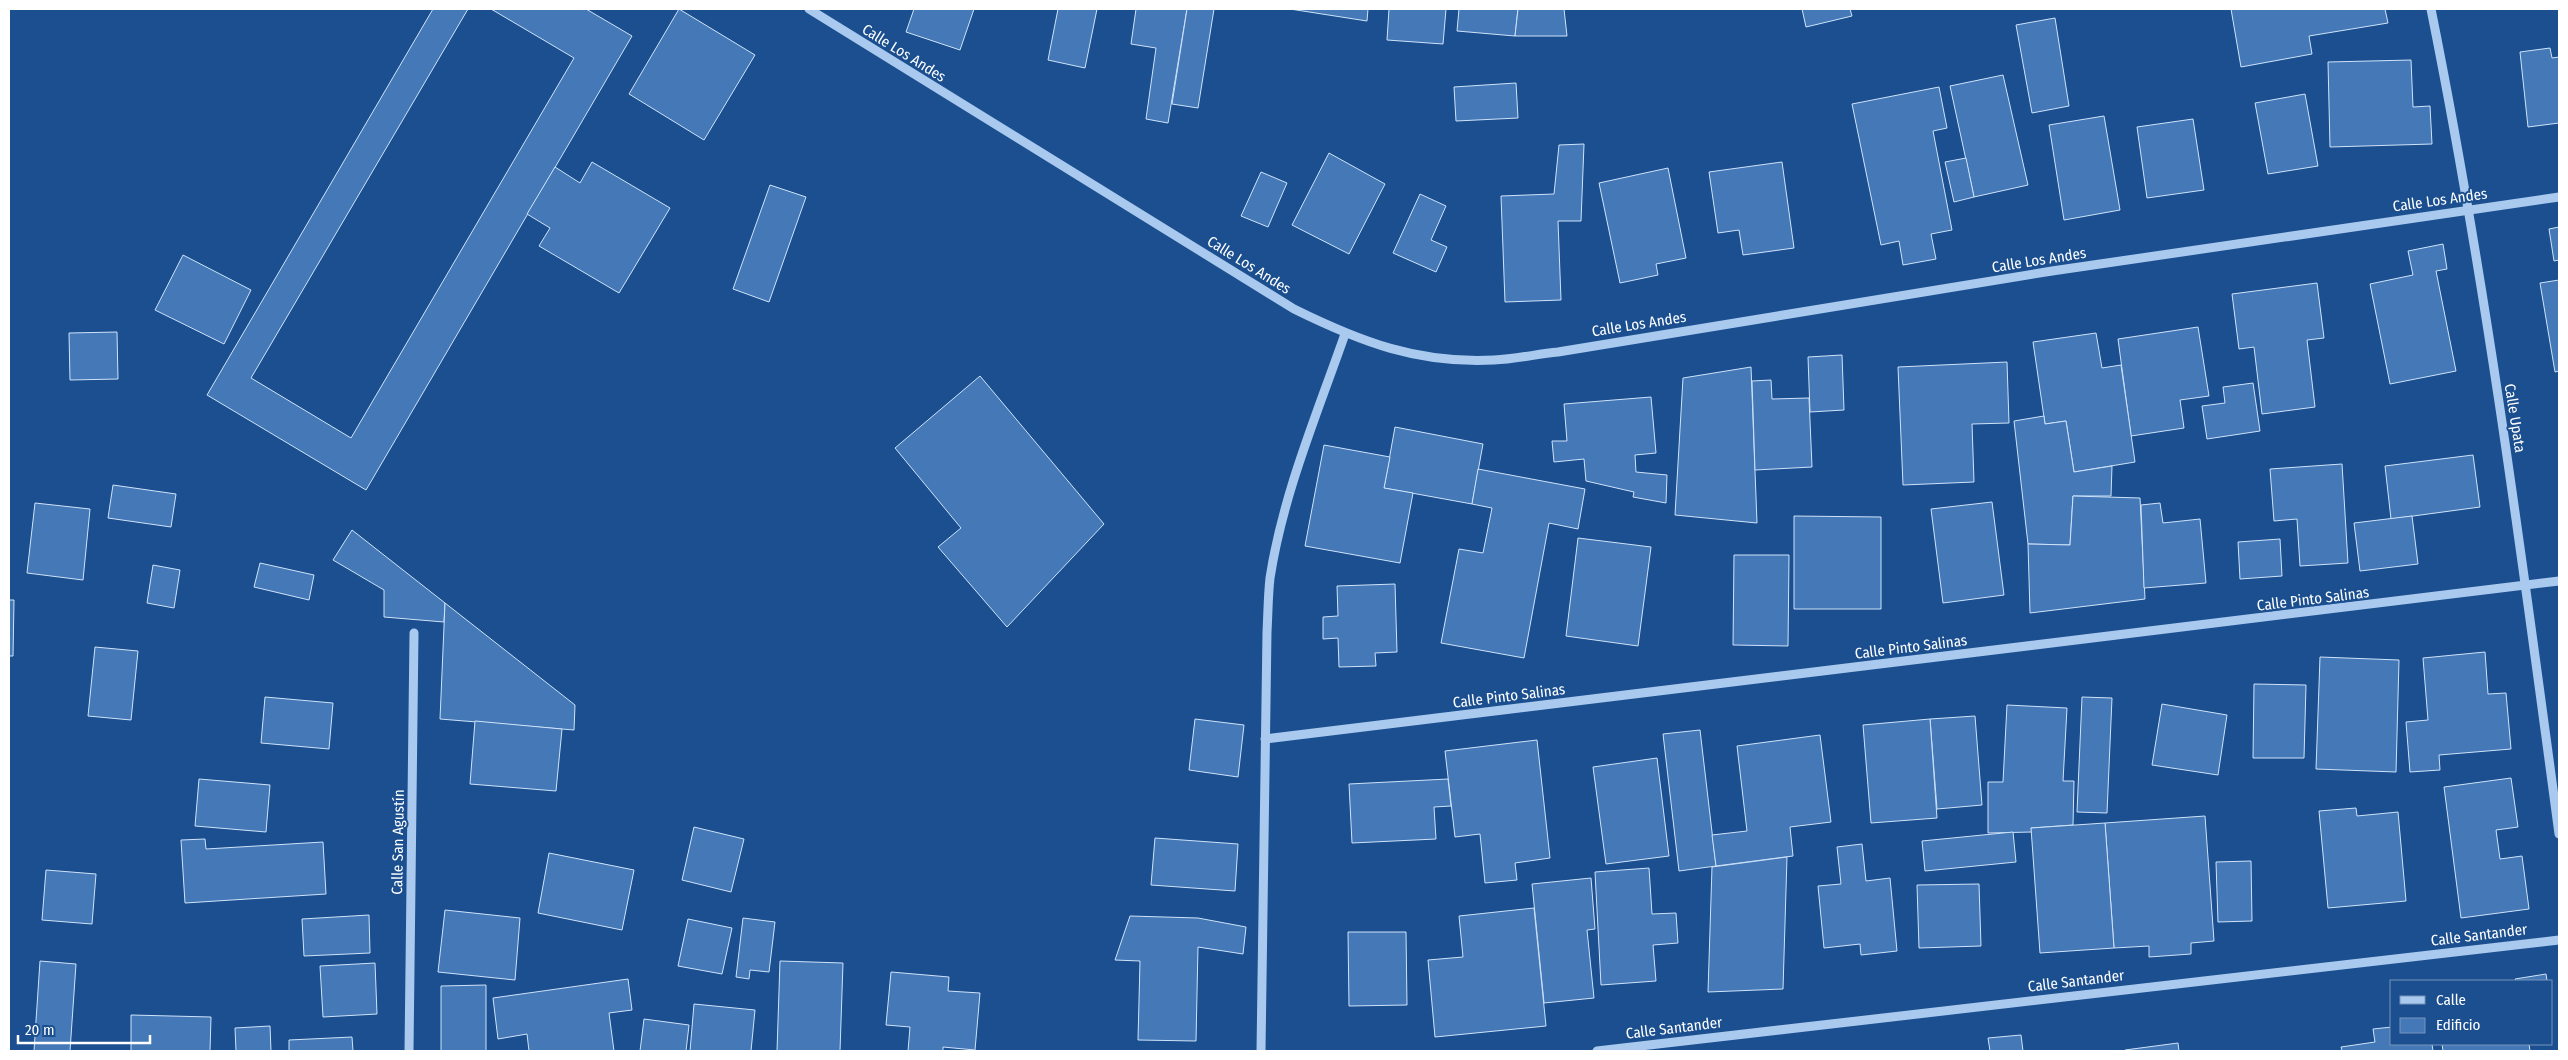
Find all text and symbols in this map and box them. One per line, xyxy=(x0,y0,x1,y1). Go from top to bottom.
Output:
street label: Calle Los Andes xyxy=(859,20,949,86)
street label: Calle Los Andes xyxy=(2392,184,2488,216)
street label: Calle Los Andes xyxy=(1204,232,1294,298)
street label: Calle Los Andes xyxy=(1991,244,2087,276)
street label: Calle Los Andes xyxy=(1591,308,1687,340)
street label: Calle Upata xyxy=(2501,382,2529,454)
street label: Calle Pinto Salinas xyxy=(2256,583,2370,615)
street label: Calle Pinto Salinas xyxy=(1854,631,1968,663)
street label: Calle Pinto Salinas xyxy=(1452,680,1566,712)
street label: Calle San Agustín xyxy=(388,789,408,895)
street label: Calle Santander xyxy=(2430,920,2529,950)
street label: Calle Santander xyxy=(2027,966,2126,996)
legend xyxy=(2390,980,2553,1045)
text: Calle xyxy=(2436,991,2466,1009)
scale bar xyxy=(18,1012,150,1044)
street label: Calle Santander xyxy=(1625,1013,1724,1043)
text: Edificio xyxy=(2436,1016,2481,1034)
text: 20 m xyxy=(25,1021,55,1039)

